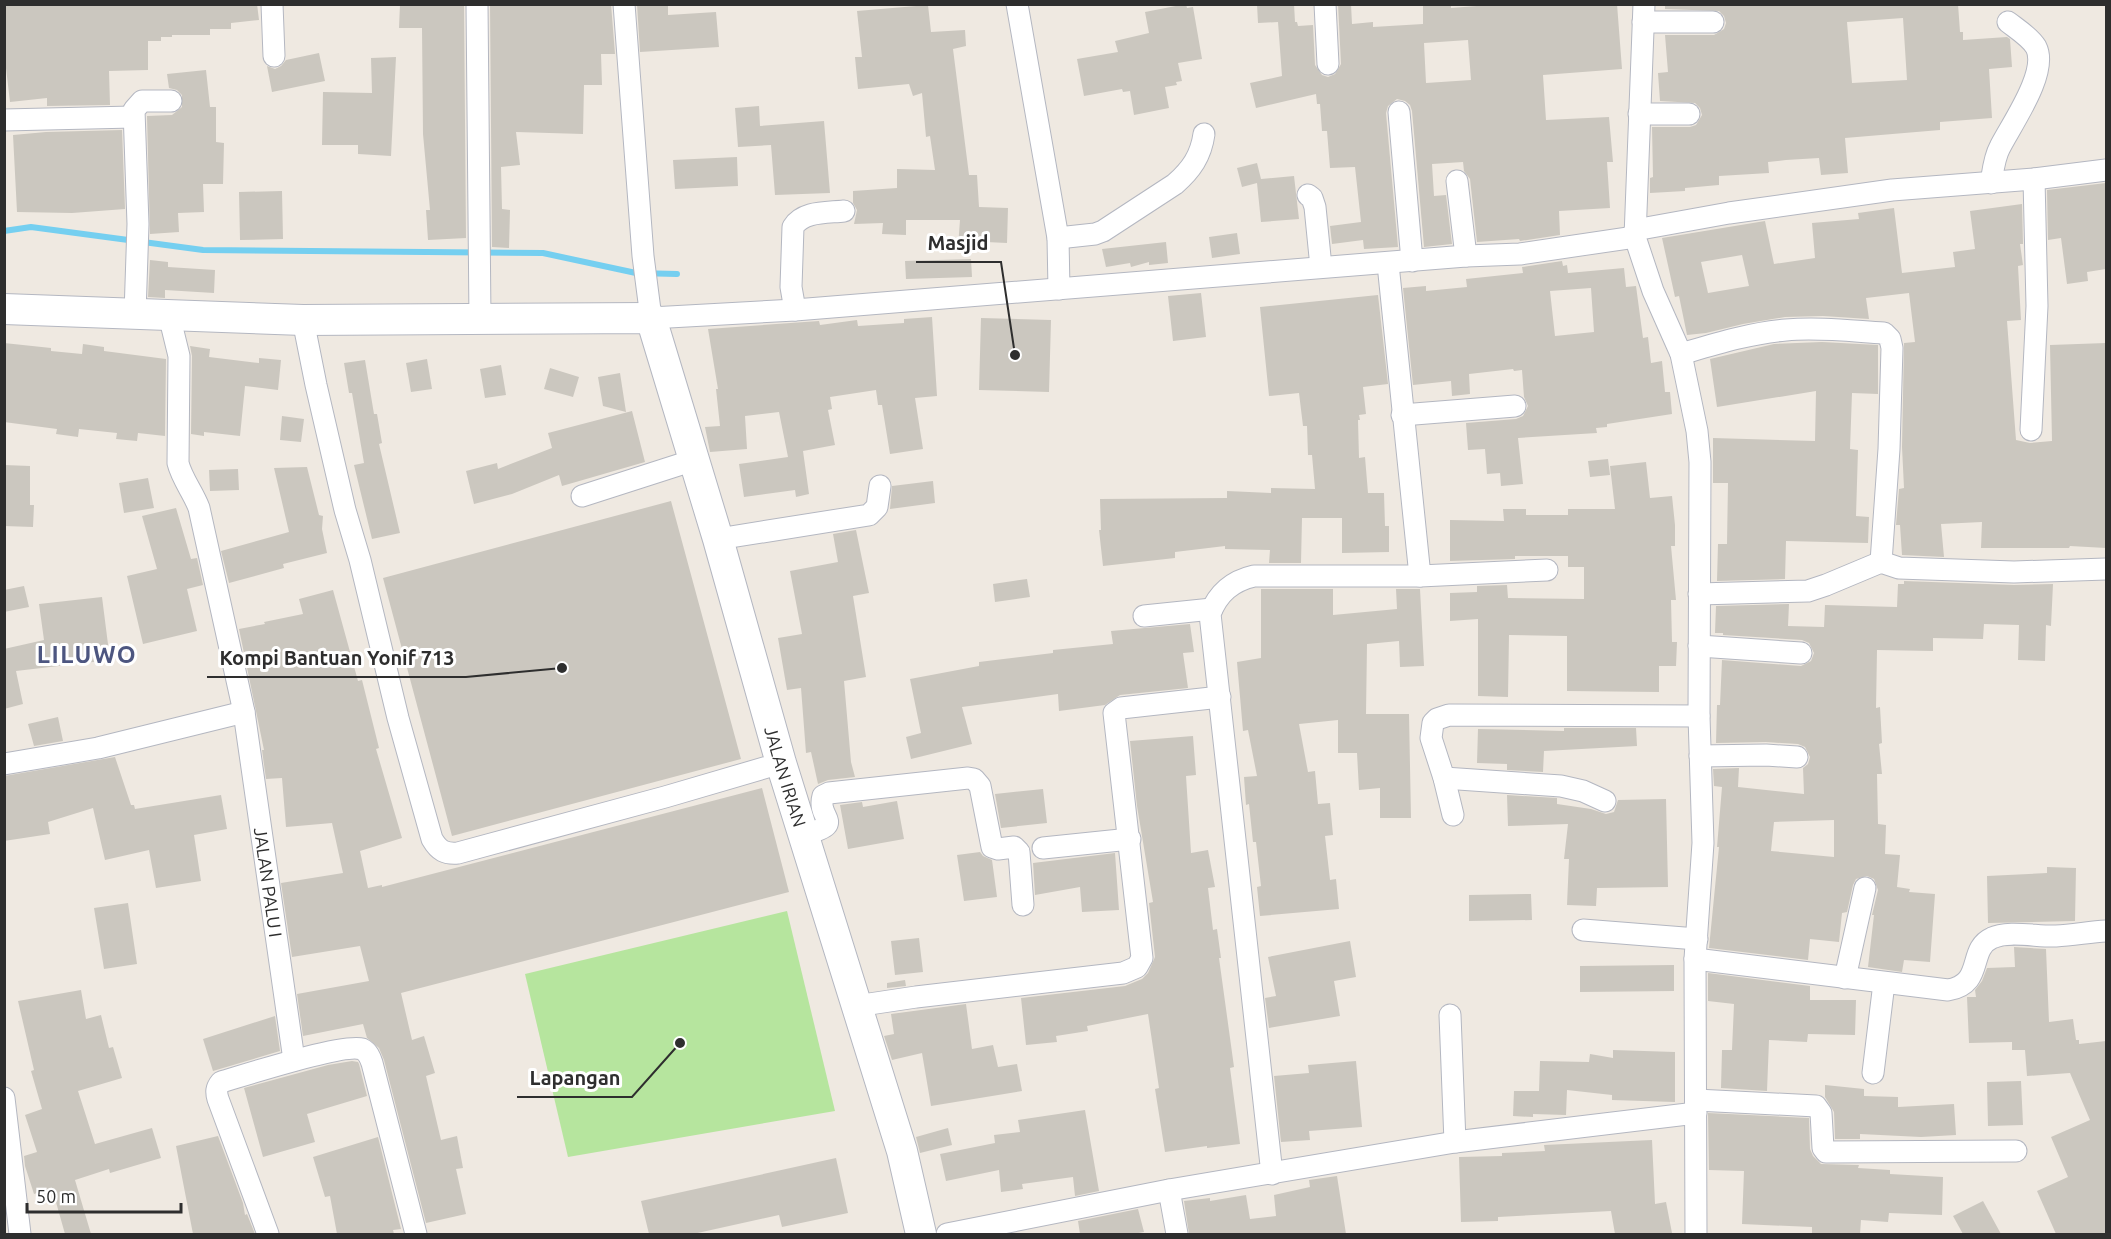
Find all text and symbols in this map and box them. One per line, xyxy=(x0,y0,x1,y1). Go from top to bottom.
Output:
callout: Masjid xyxy=(916,224,1001,262)
text: Masjid xyxy=(927,231,989,254)
callout: Kompi Bantuan Yonif 713 xyxy=(207,639,466,677)
district label: LILUWO xyxy=(37,641,137,668)
text: Kompi Bantuan Yonif 713 xyxy=(219,646,455,669)
street label: JALAN IRIAN xyxy=(761,724,810,829)
street label: JALAN PALU I xyxy=(251,826,286,939)
callout: Lapangan xyxy=(517,1059,632,1097)
text: Lapangan xyxy=(530,1066,620,1089)
scale bar xyxy=(27,1176,182,1214)
text: 50 m xyxy=(36,1186,76,1206)

